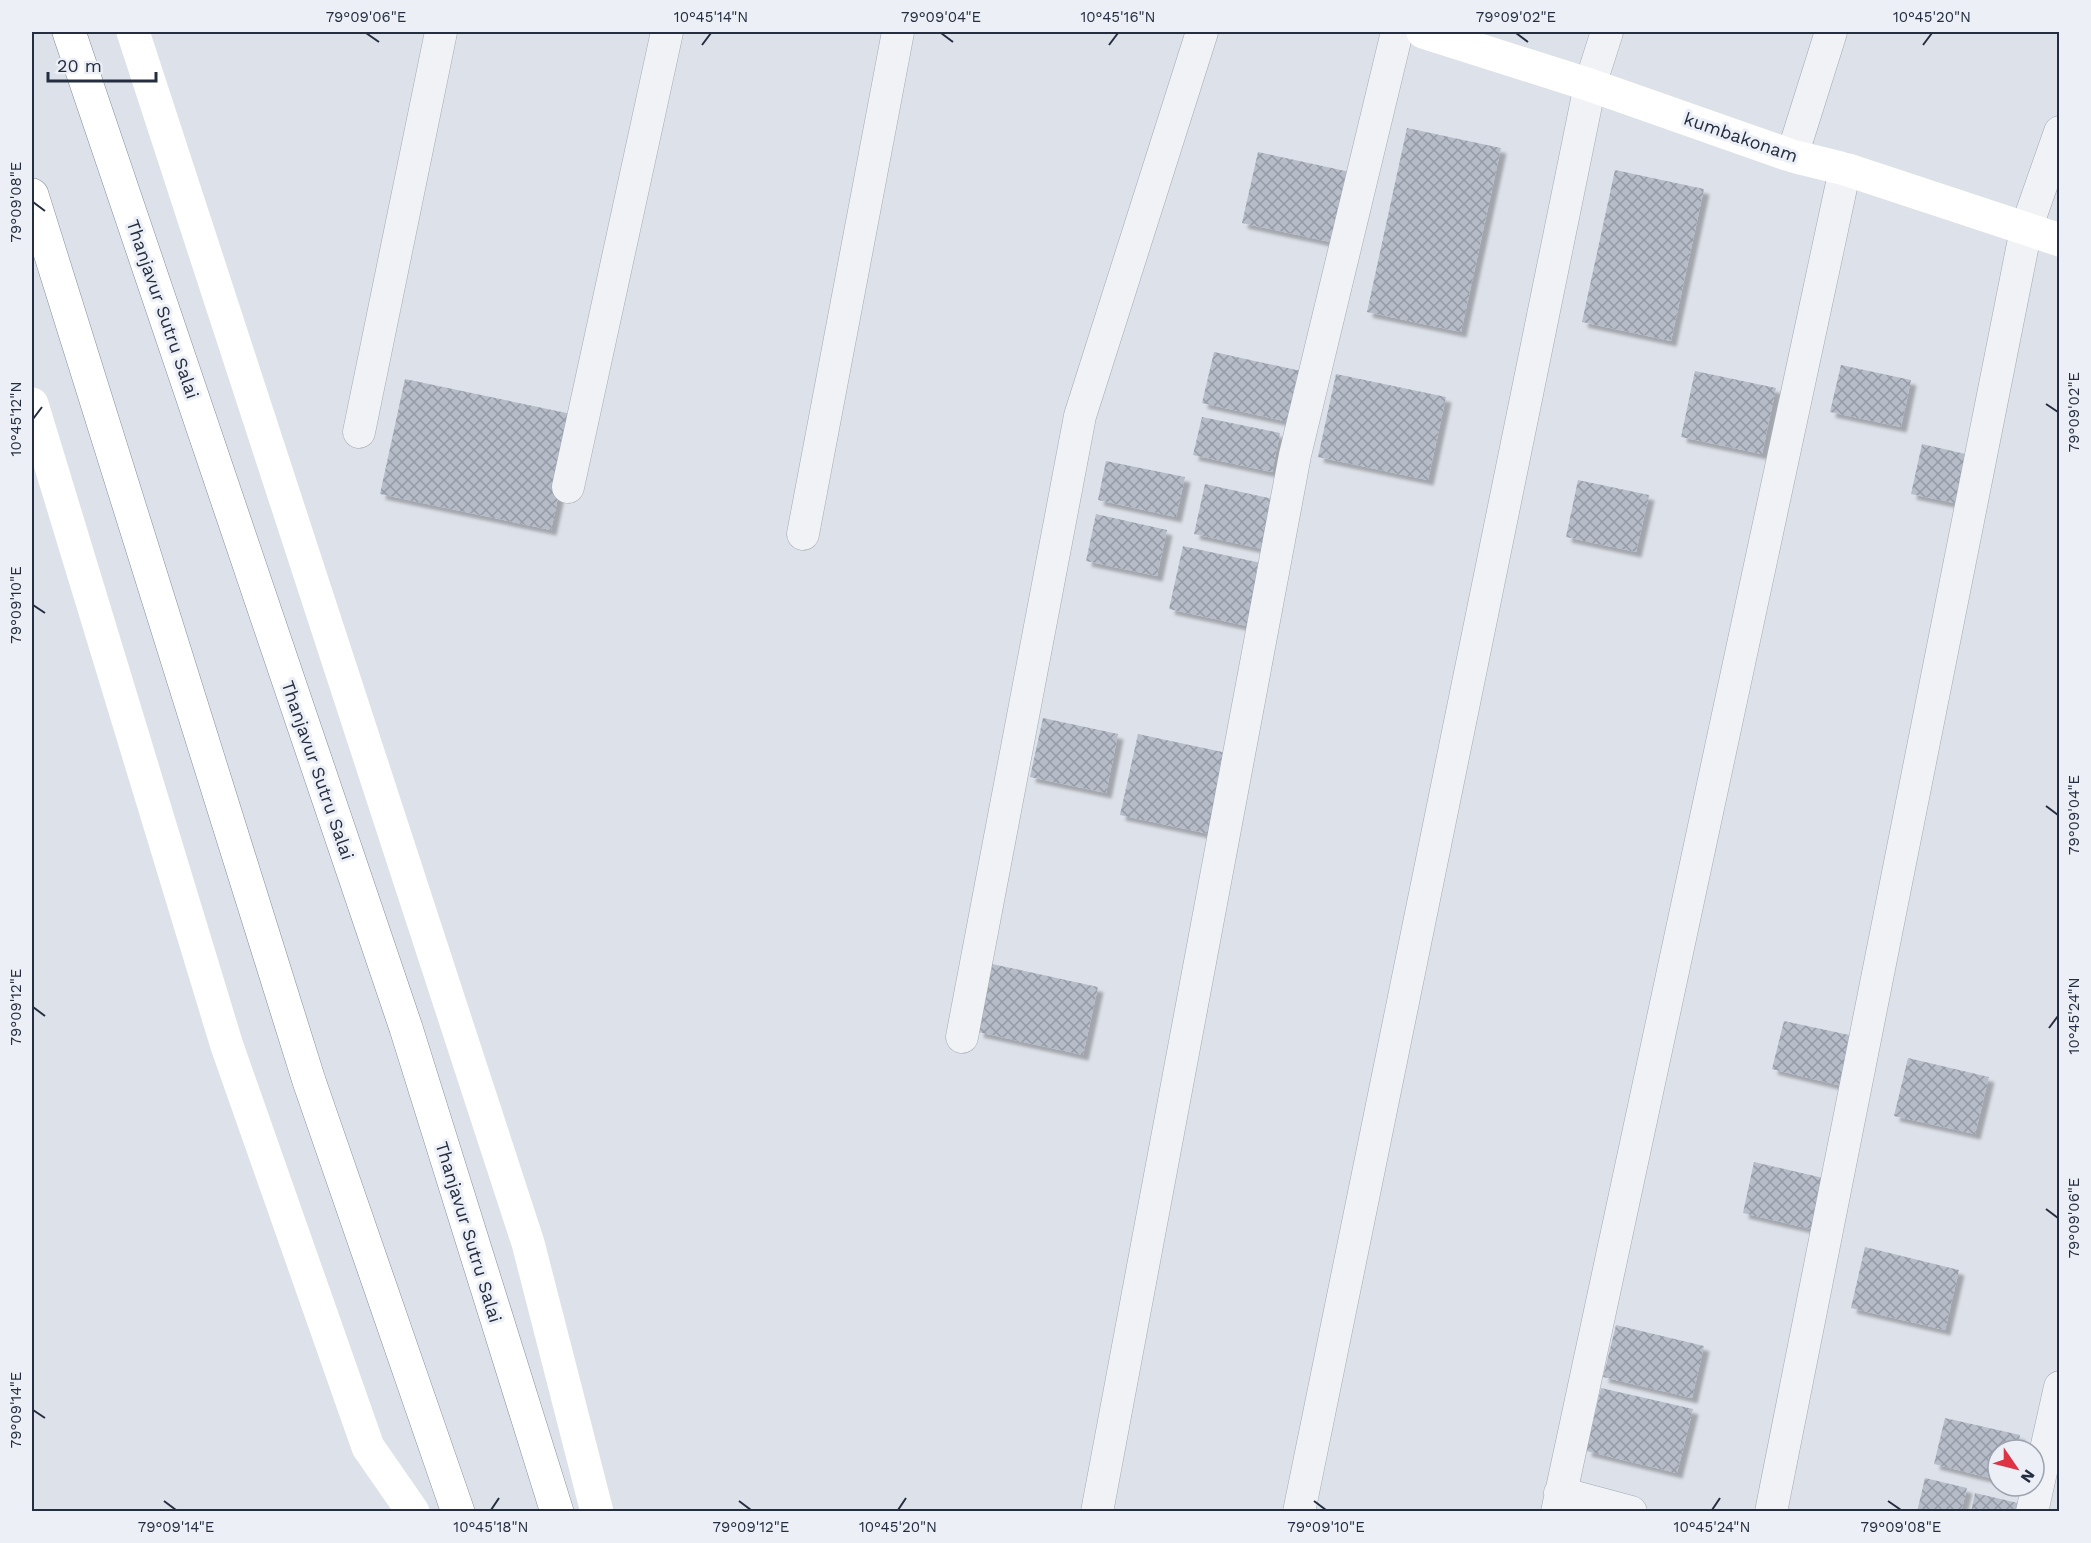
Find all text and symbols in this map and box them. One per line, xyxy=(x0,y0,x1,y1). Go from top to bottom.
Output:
text: 79°09'06"E xyxy=(326,8,406,26)
text: 10°45'14"N xyxy=(674,8,748,26)
text: 79°09'04"E xyxy=(901,8,981,26)
text: 10°45'16"N xyxy=(1080,8,1156,26)
text: 79°09'02"E xyxy=(1476,8,1556,26)
text: 10°45'20"N xyxy=(1893,8,1971,26)
scale bar xyxy=(48,45,156,83)
text: 20 m xyxy=(57,55,102,76)
street label: kumbakonam xyxy=(1681,108,1801,166)
text: 79°09'08"E xyxy=(7,162,25,242)
street label: Thanjavur Sutru Salai xyxy=(122,217,204,401)
text: 79°09'02"E xyxy=(2065,372,2083,452)
text: 10°45'12"N xyxy=(7,382,25,456)
text: 79°09'10"E xyxy=(7,566,25,644)
street label: Thanjavur Sutru Salai xyxy=(277,678,359,862)
text: 79°09'04"E xyxy=(2065,775,2083,855)
text: 79°09'12"E xyxy=(7,969,25,1045)
text: 10°45'24"N xyxy=(2065,978,2083,1054)
street label: Thanjavur Sutru Salai xyxy=(431,1139,507,1325)
text: 79°09'06"E xyxy=(2065,1178,2083,1258)
text: 79°09'14"E xyxy=(7,1372,25,1448)
north arrow xyxy=(1986,1438,2046,1498)
text: N xyxy=(2017,1466,2039,1487)
text: 79°09'14"E xyxy=(138,1518,214,1536)
text: 10°45'18"N xyxy=(453,1518,529,1536)
text: 79°09'12"E xyxy=(713,1518,789,1536)
text: 10°45'20"N xyxy=(859,1518,937,1536)
text: 79°09'10"E xyxy=(1287,1518,1365,1536)
text: 10°45'24"N xyxy=(1674,1518,1750,1536)
text: 79°09'08"E xyxy=(1861,1518,1941,1536)

